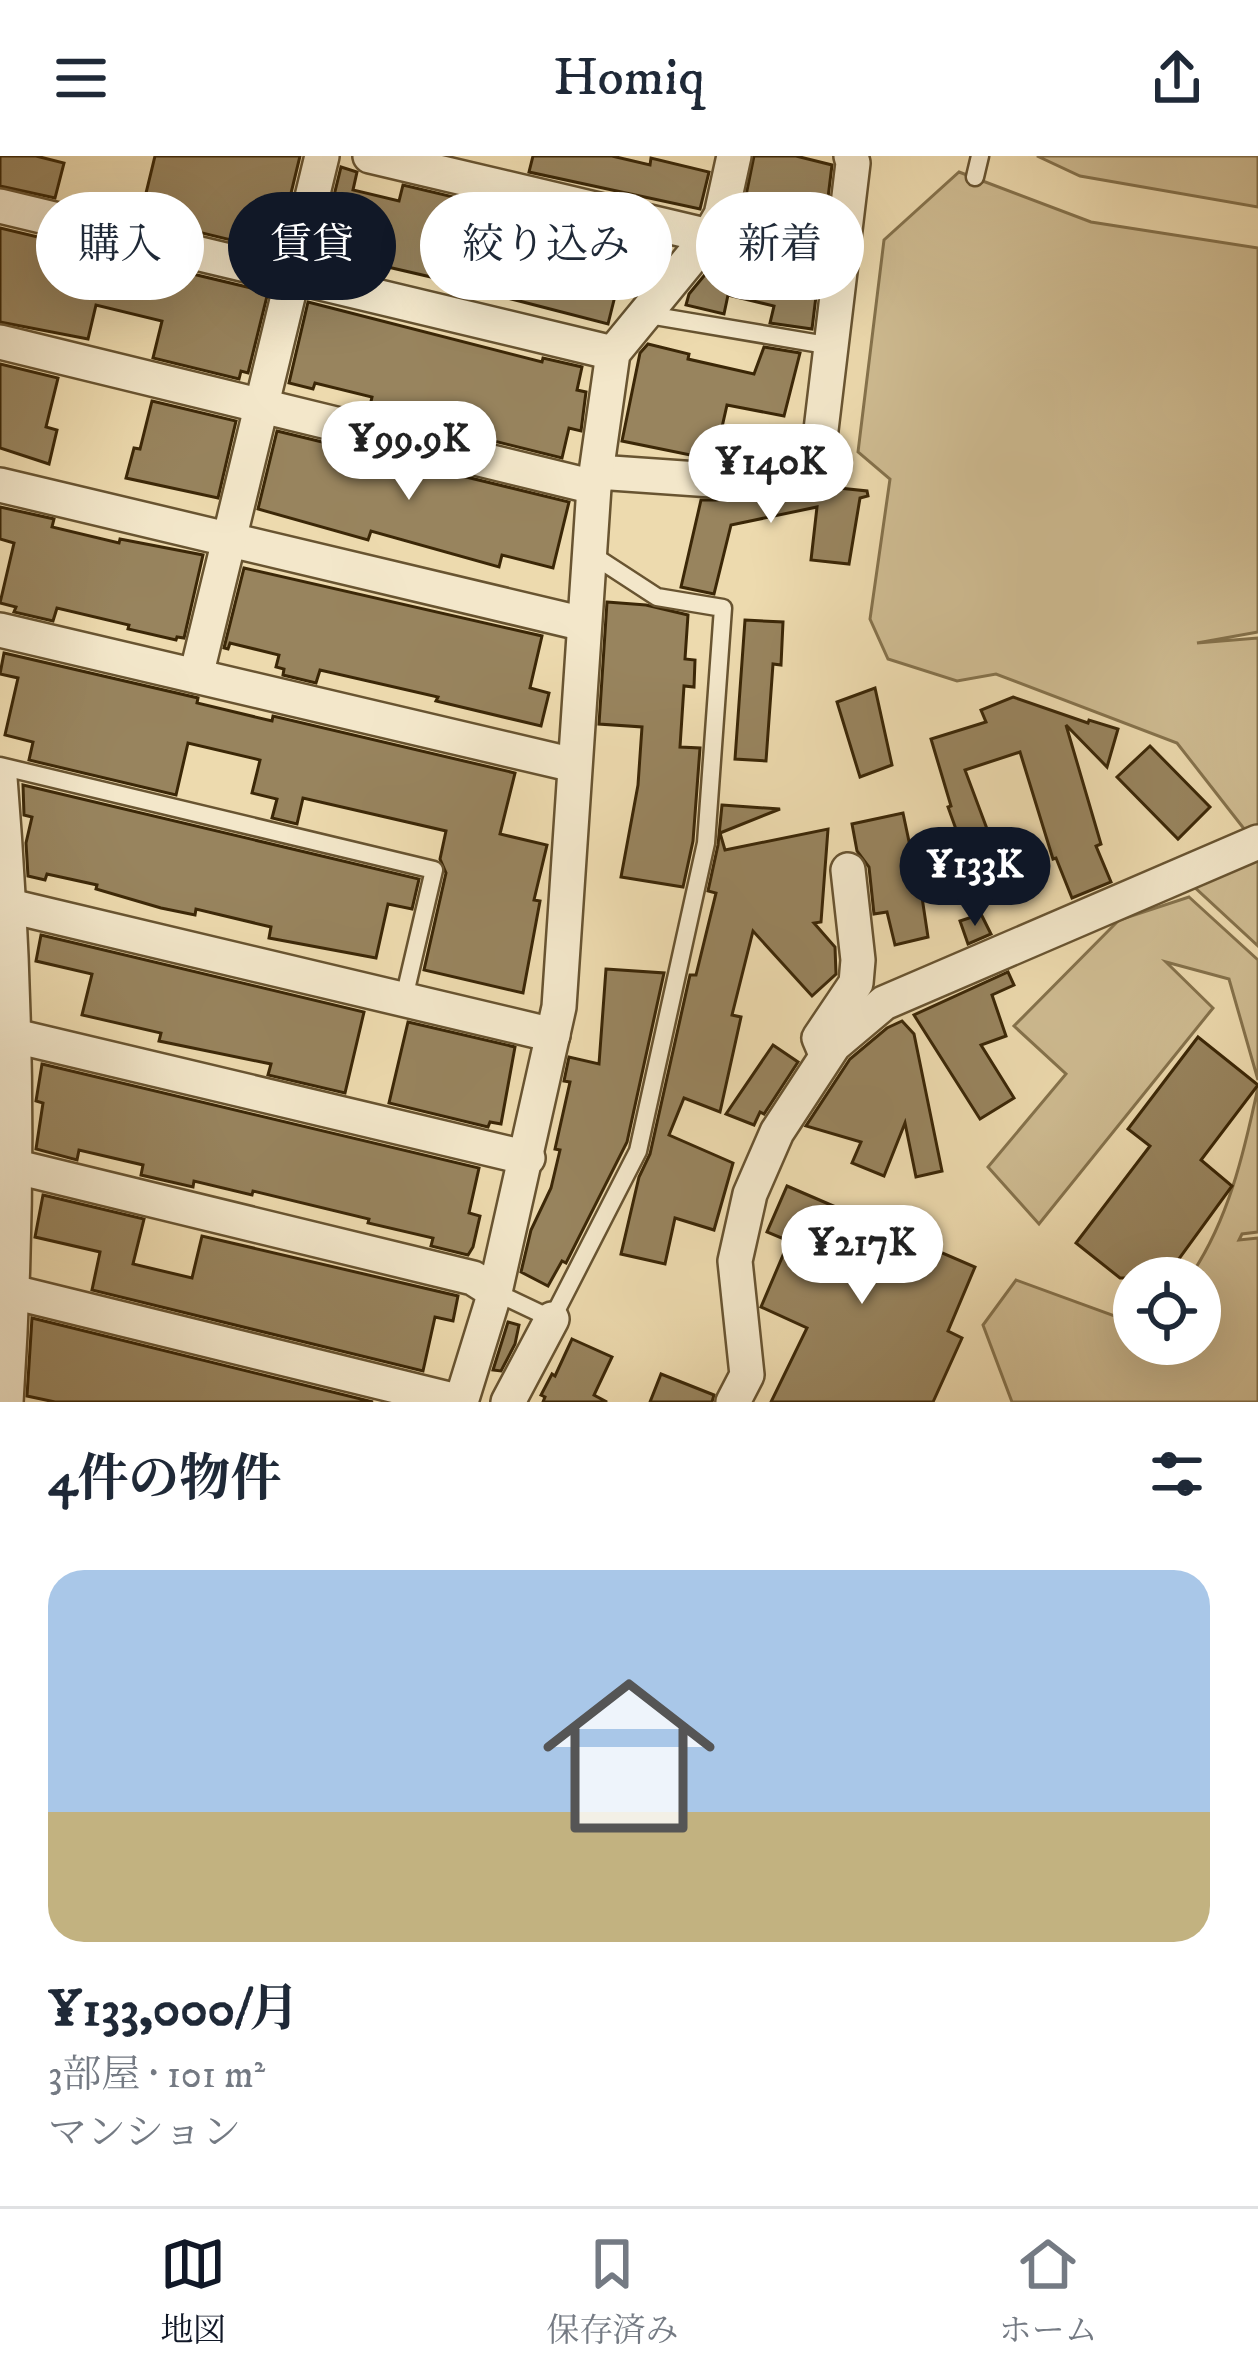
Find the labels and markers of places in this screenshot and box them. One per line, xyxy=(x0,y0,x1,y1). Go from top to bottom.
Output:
pin: ¥99.9K xyxy=(311,401,507,503)
pin: ¥140K xyxy=(687,424,855,526)
pin: ¥133K xyxy=(891,827,1059,929)
pin: ¥217K xyxy=(778,1205,946,1307)

